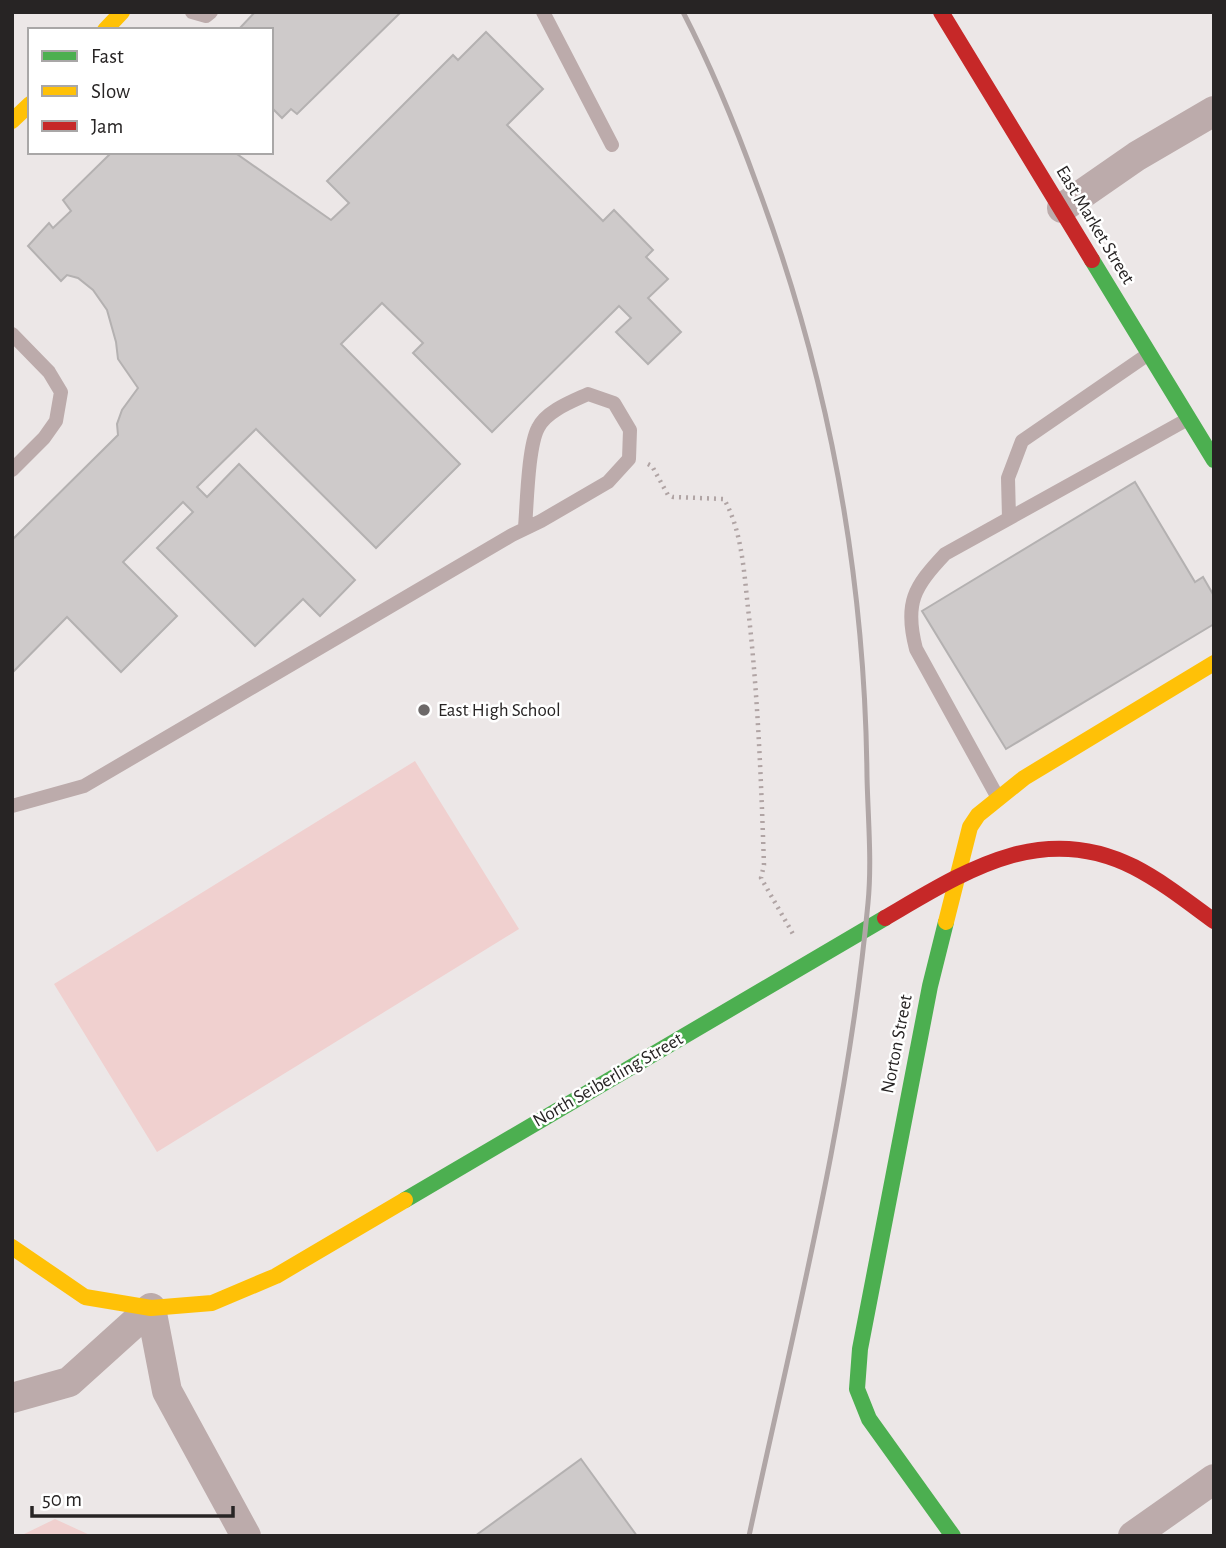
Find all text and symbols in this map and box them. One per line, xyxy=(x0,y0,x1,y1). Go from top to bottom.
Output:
legend xyxy=(28,28,273,154)
text: Fast xyxy=(91,46,124,67)
text: Slow xyxy=(91,81,130,102)
text: Jam xyxy=(91,116,123,137)
street label: East Market Street xyxy=(1052,163,1138,287)
place label: East High School xyxy=(438,701,561,720)
marker: East High School xyxy=(416,702,432,718)
street label: Norton Street xyxy=(878,993,916,1095)
street label: North Seiberling Street xyxy=(530,1029,686,1131)
scale bar xyxy=(32,1474,233,1518)
text: 50 m xyxy=(42,1489,82,1510)

